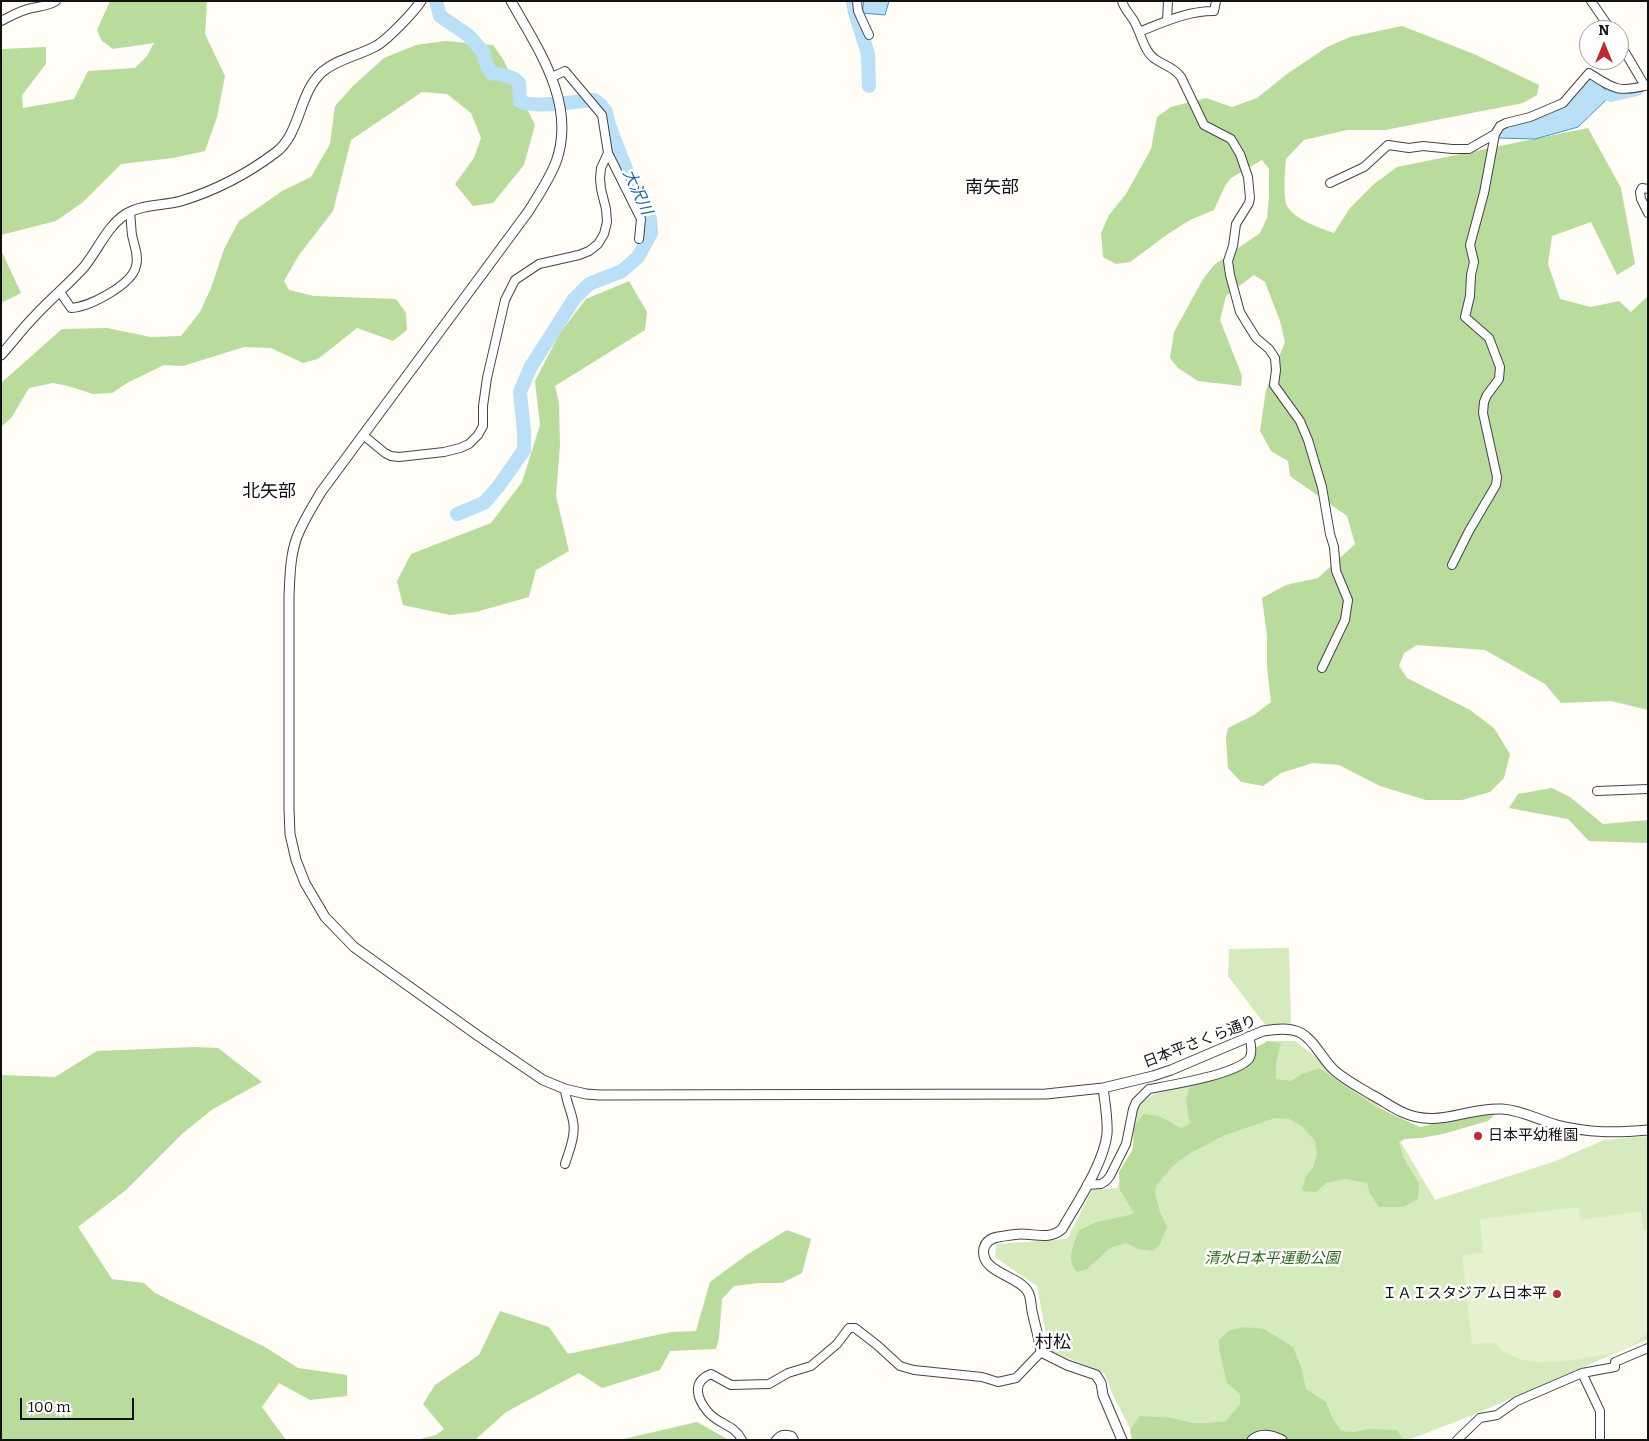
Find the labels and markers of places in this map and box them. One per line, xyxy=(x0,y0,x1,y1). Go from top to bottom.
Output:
place label: 日本平幼稚園 xyxy=(1488,1127,1578,1145)
marker: 日本平幼稚園 xyxy=(1472,1130,1484,1142)
place label: ＩＡＩスタジアム日本平 xyxy=(1382,1285,1547,1303)
marker: ＩＡＩスタジアム日本平 xyxy=(1551,1288,1563,1300)

